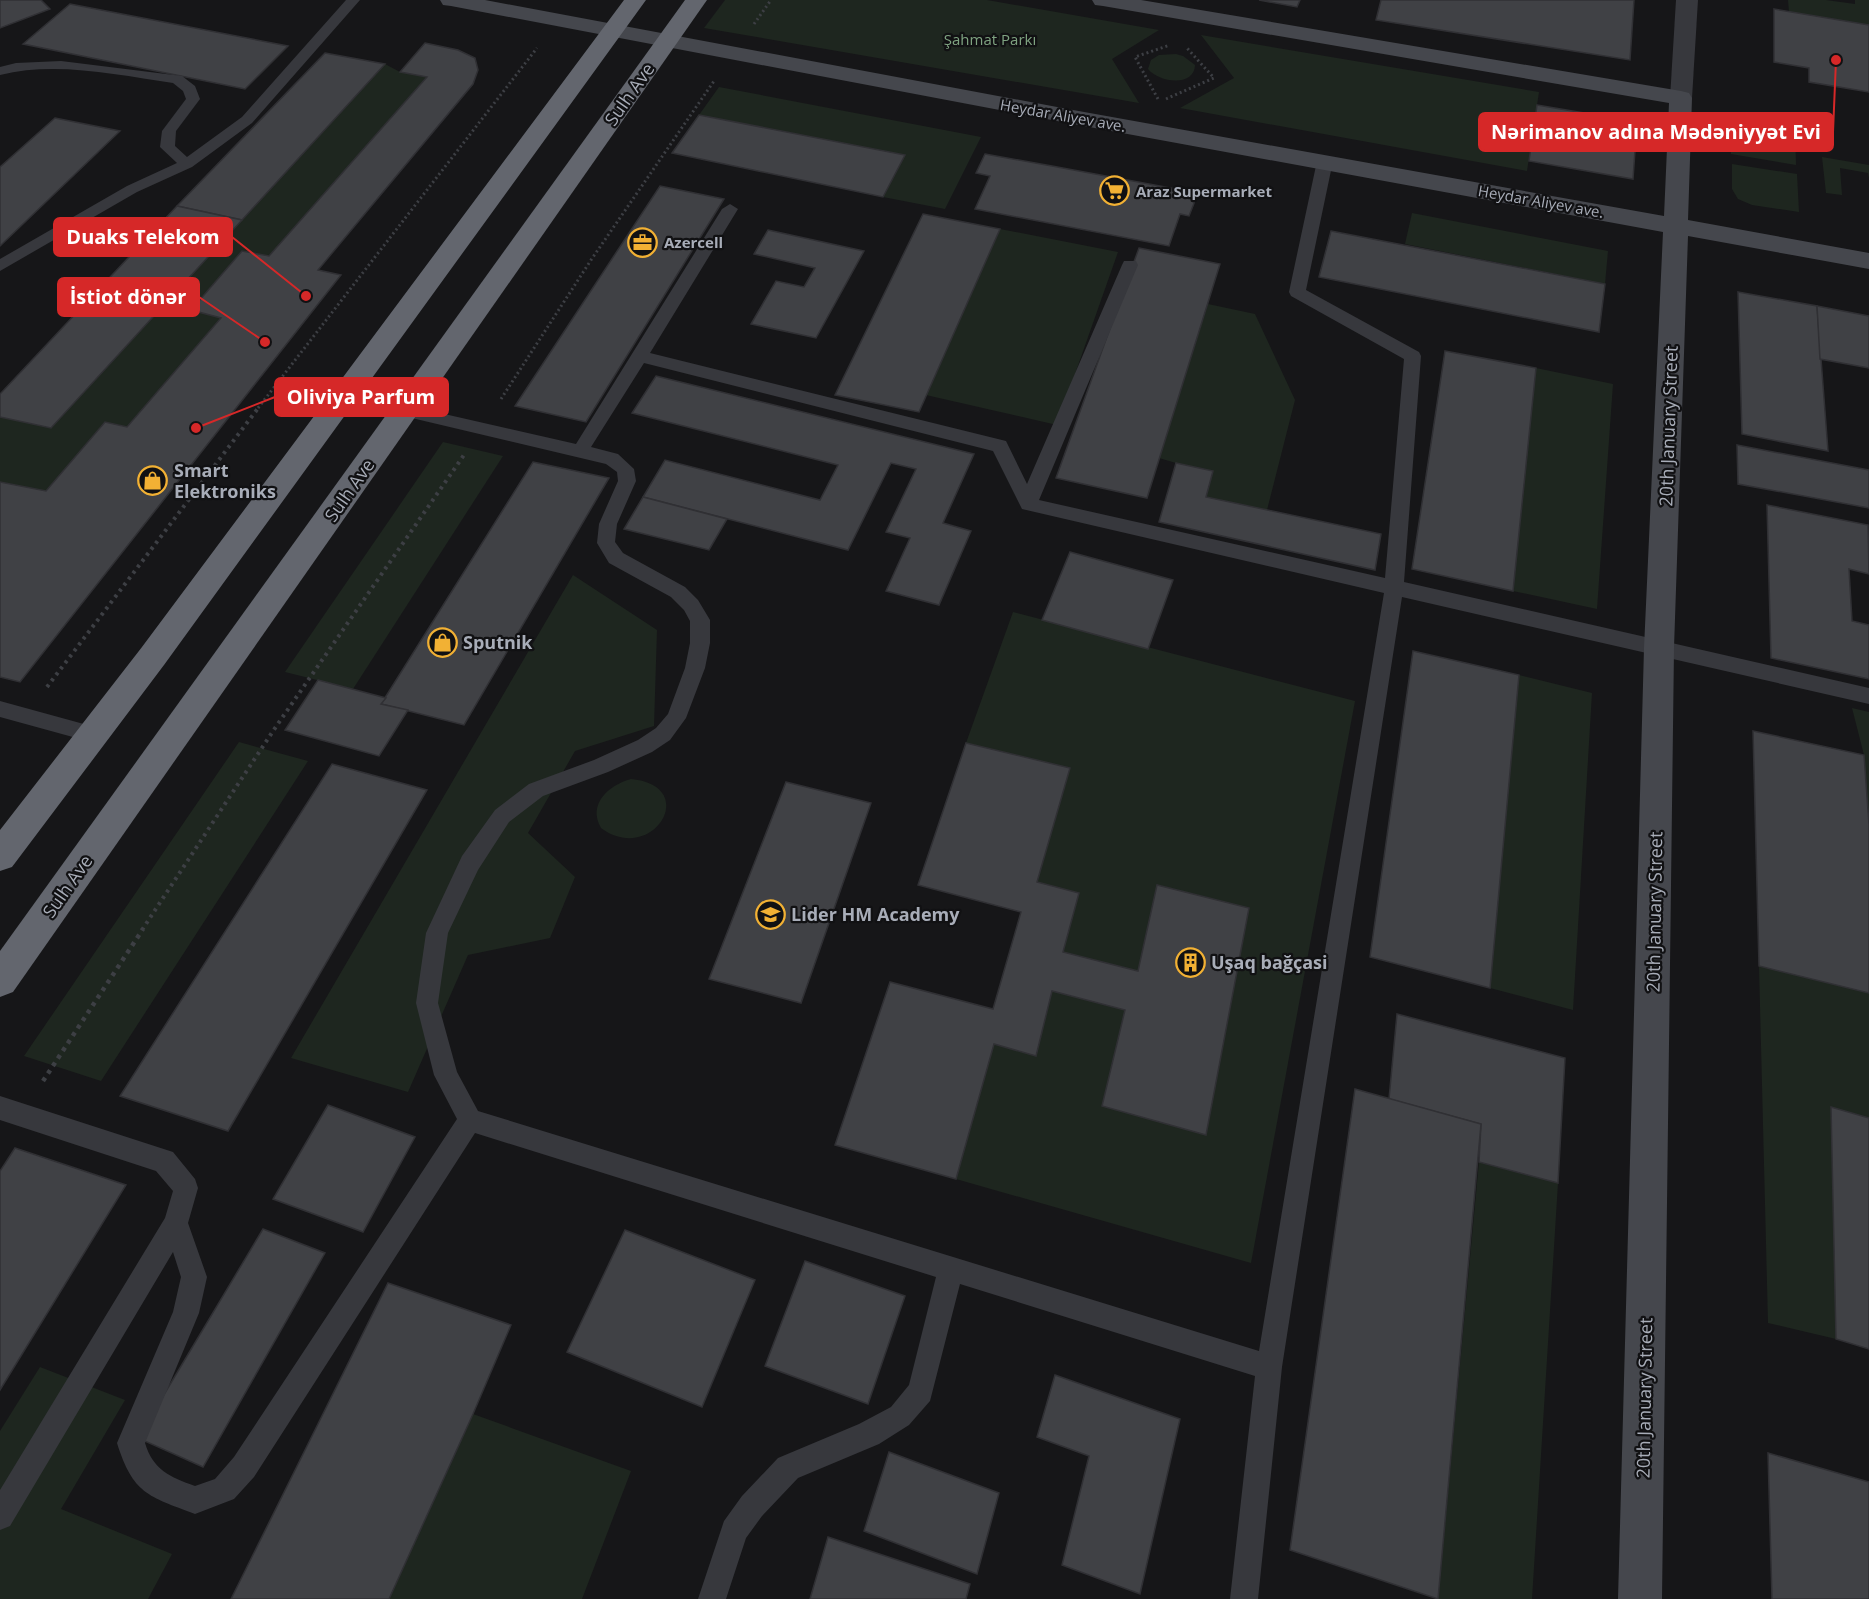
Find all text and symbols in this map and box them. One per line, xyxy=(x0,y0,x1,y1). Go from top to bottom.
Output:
park label: Şahmat Parkı xyxy=(944,29,1036,49)
street label: Sulh Ave xyxy=(599,58,659,130)
street label: Heydar Aliyev ave. xyxy=(999,94,1127,136)
callout: Nərimanov adına Mədəniyyət Evi xyxy=(1479,113,1833,151)
text: Nərimanov adına Mədəniyyət Evi xyxy=(1491,118,1821,145)
supermarket icon: Araz Supermarket xyxy=(1099,175,1131,207)
street label: Heydar Aliyev ave. xyxy=(1477,180,1605,222)
place label: Araz Supermarket xyxy=(1136,181,1272,201)
callout: Duaks Telekom xyxy=(54,218,232,256)
text: Duaks Telekom xyxy=(66,223,220,250)
office icon: Azercell xyxy=(627,226,659,258)
place label: Azercell xyxy=(664,232,723,252)
callout: İstiot dönәr xyxy=(58,278,199,316)
text: İstiot dönәr xyxy=(70,283,186,310)
street label: 20th January Street xyxy=(1653,345,1683,507)
callout: Oliviya Parfum xyxy=(275,378,448,416)
text: Oliviya Parfum xyxy=(287,383,435,410)
street label: Sulh Ave xyxy=(319,454,379,526)
place label: Smart Elektroniks xyxy=(174,458,276,503)
shop icon: Smart Elektroniks xyxy=(137,464,169,496)
shop icon: Sputnik xyxy=(426,626,458,658)
place label: Sputnik xyxy=(463,630,533,654)
street label: 20th January Street xyxy=(1641,831,1667,993)
street label: Sulh Ave xyxy=(37,850,97,922)
school or university icon: Lider HM Academy xyxy=(754,898,786,930)
place label: Lider HM Academy xyxy=(791,902,960,926)
building icon: Uşaq bağçasi xyxy=(1174,946,1206,978)
place label: Uşaq bağçasi xyxy=(1211,950,1328,974)
street label: 20th January Street xyxy=(1631,1317,1657,1479)

